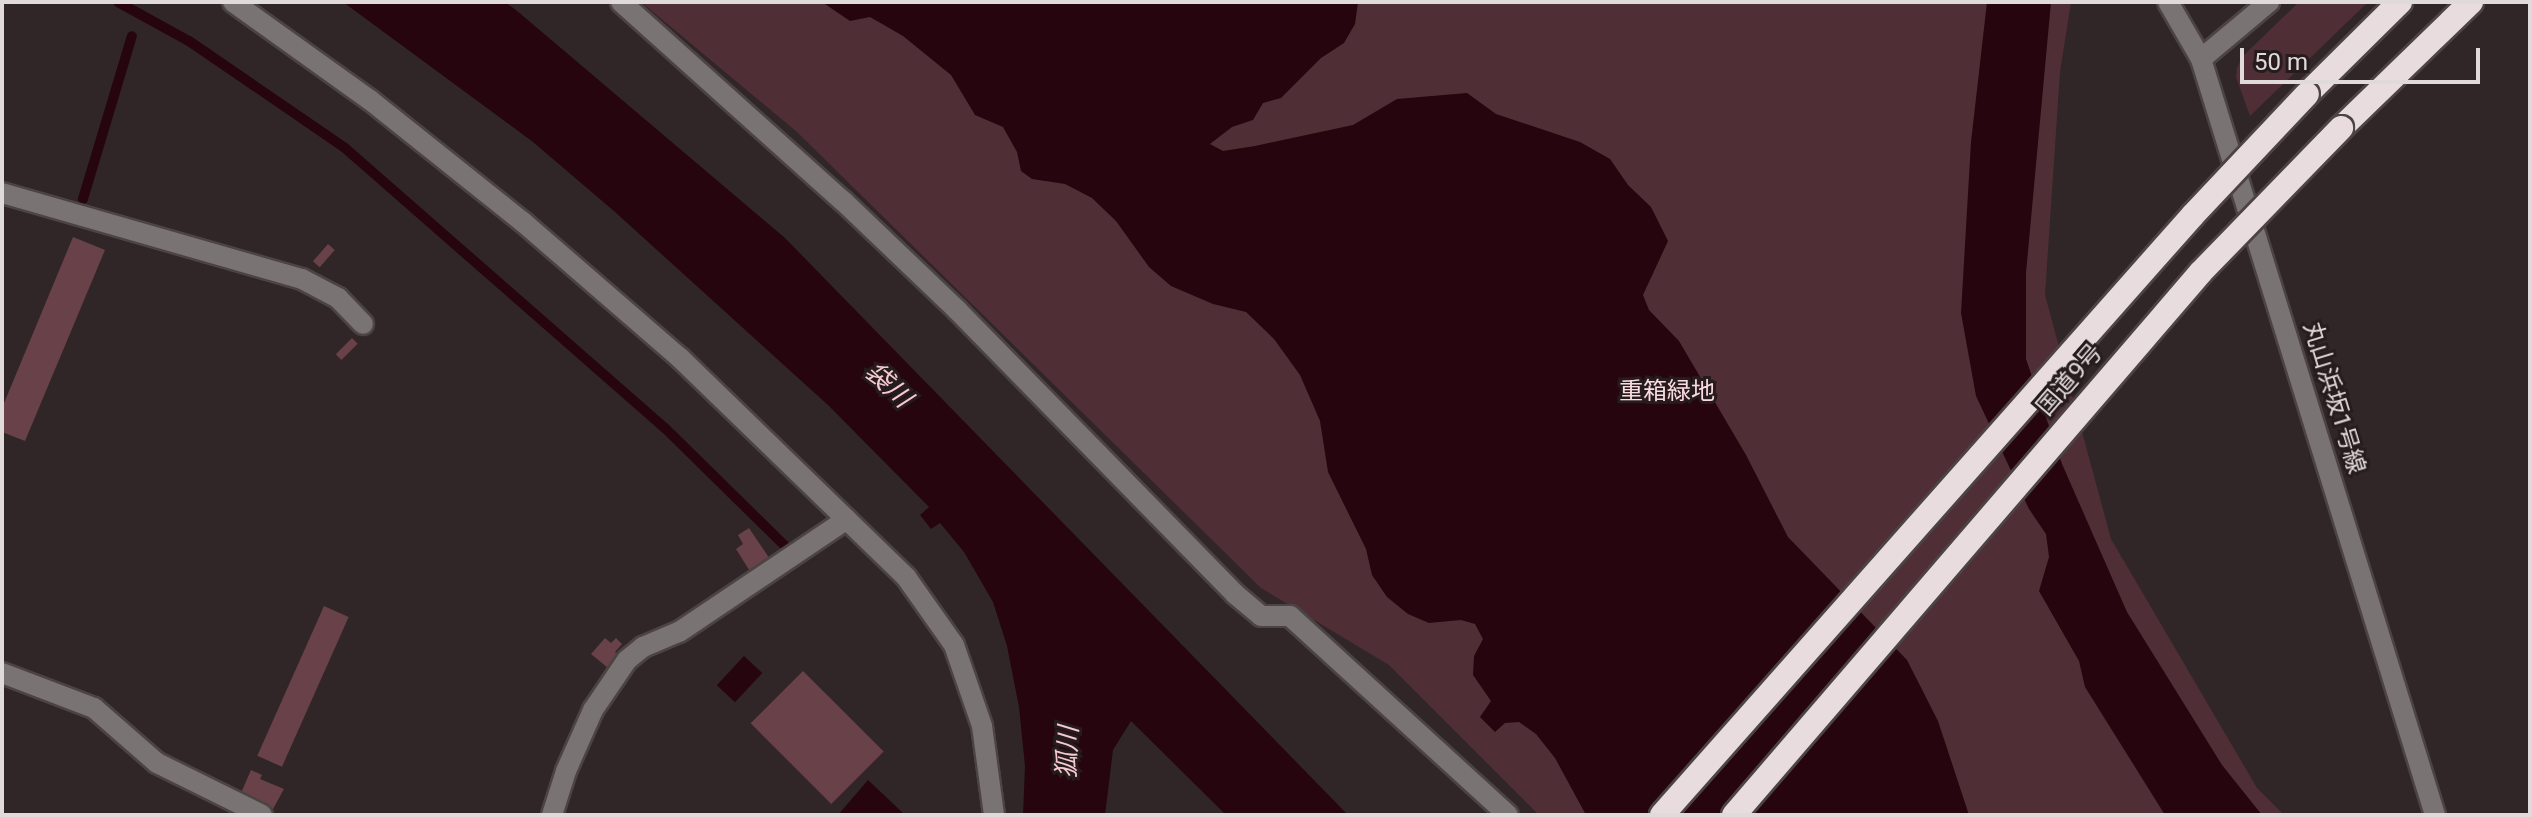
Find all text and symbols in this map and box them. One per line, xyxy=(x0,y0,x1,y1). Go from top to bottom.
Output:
scale bar xyxy=(2244,32,2484,82)
text: 50 m xyxy=(2254,48,2308,76)
street label: 丸山浜坂1号線 xyxy=(2297,318,2371,478)
street label: 国道9号 xyxy=(2031,338,2109,422)
water label: 袋川 xyxy=(858,356,918,414)
park label: 重箱緑地 xyxy=(1619,378,1715,406)
water label: 狐川 xyxy=(1051,725,1085,779)

